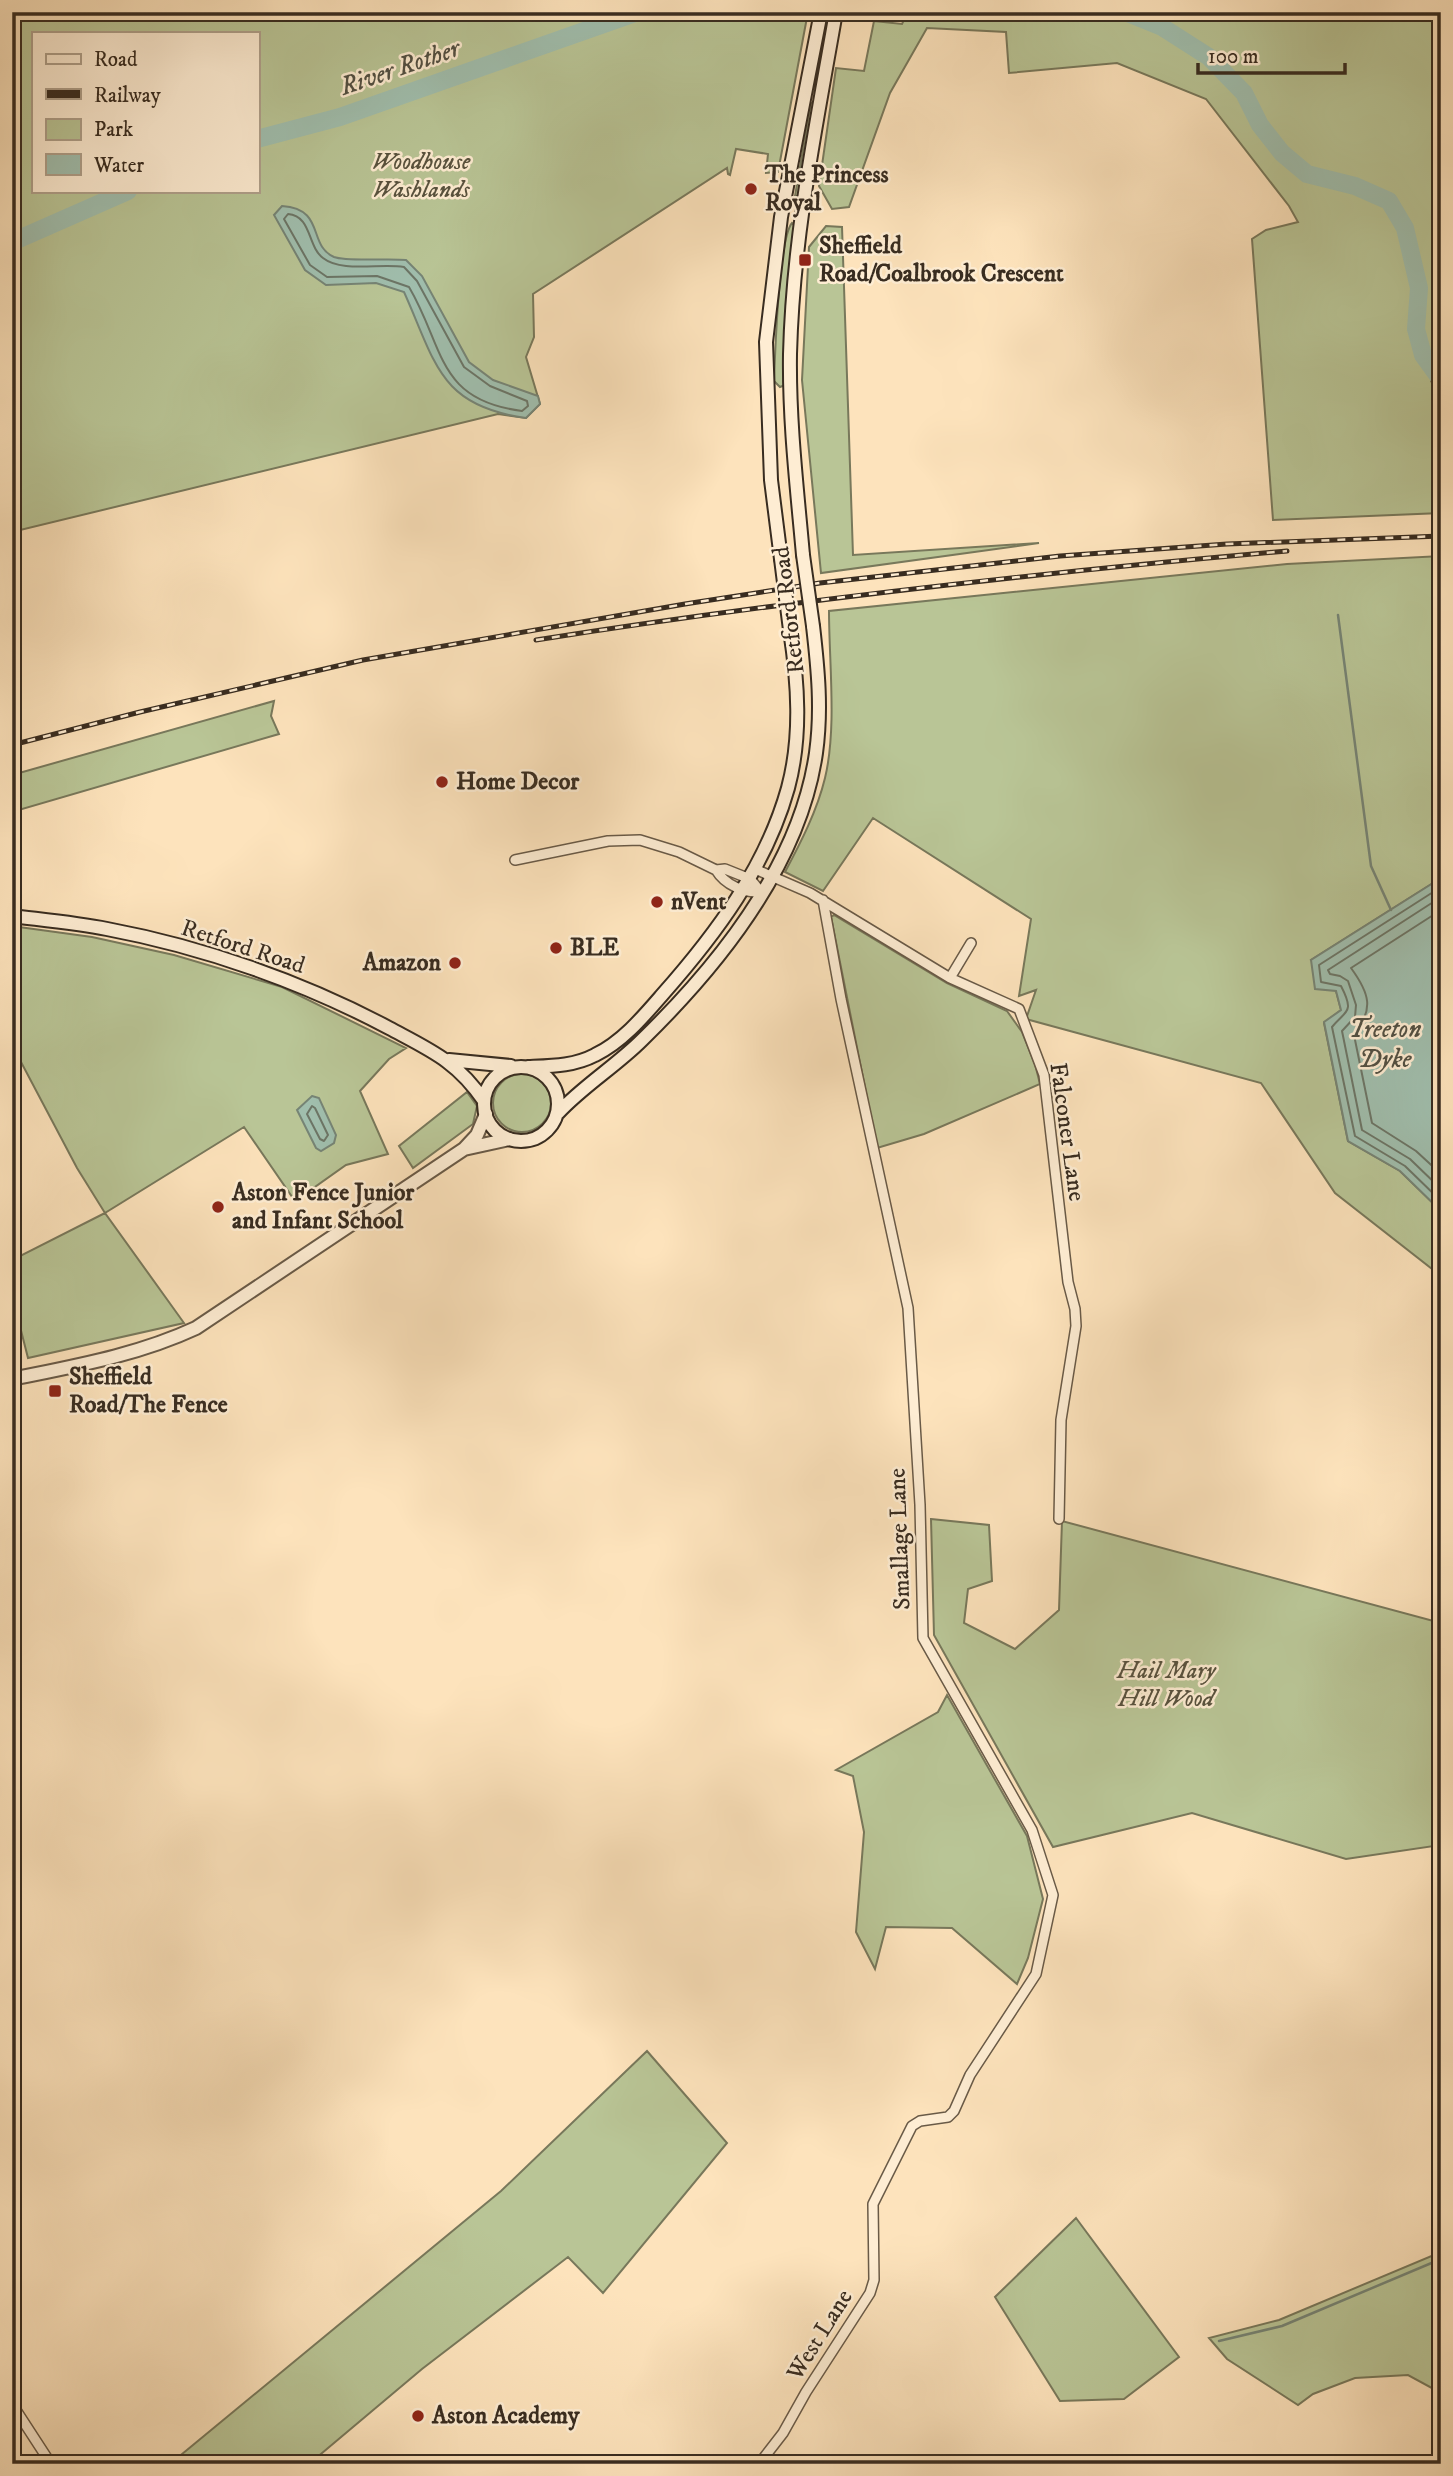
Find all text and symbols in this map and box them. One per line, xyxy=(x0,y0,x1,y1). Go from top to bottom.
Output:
legend xyxy=(32,32,259,192)
water label: River Rother xyxy=(335,32,466,104)
scale bar xyxy=(1198,32,1344,76)
text: 100 m xyxy=(1208,44,1259,70)
text: Road xyxy=(94,47,138,73)
text: Railway xyxy=(94,83,162,109)
text: Park xyxy=(94,117,134,143)
park label: Woodhouse Washlands xyxy=(372,147,471,205)
text: Water xyxy=(93,153,144,179)
place label: The Princess Royal xyxy=(764,160,889,218)
marker: The Princess Royal xyxy=(743,181,759,197)
place label: Sheffield Road/Coalbrook Crescent xyxy=(819,231,1064,289)
marker: Sheffield Road/Coalbrook Crescent xyxy=(797,252,813,268)
street label: Retford Road xyxy=(766,544,812,675)
place label: Home Decor xyxy=(456,767,580,797)
marker: Home Decor xyxy=(434,774,450,790)
place label: nVent xyxy=(671,887,726,917)
marker: nVent xyxy=(649,894,665,910)
street label: Retford Road xyxy=(177,913,309,981)
place label: BLE xyxy=(570,933,619,963)
marker: BLE xyxy=(548,940,564,956)
place label: Amazon xyxy=(362,948,441,978)
marker: Amazon xyxy=(447,955,463,971)
water label: Treeton Dyke xyxy=(1349,1013,1421,1076)
street label: Falconer Lane xyxy=(1042,1061,1092,1203)
place label: Aston Fence Junior and Infant School xyxy=(231,1178,415,1236)
marker: Aston Fence Junior and Infant School xyxy=(210,1199,226,1215)
place label: Sheffield Road/The Fence xyxy=(69,1362,228,1420)
marker: Sheffield Road/The Fence xyxy=(47,1383,63,1399)
street label: Smallage Lane xyxy=(883,1467,917,1611)
park label: Hail Mary Hill Wood xyxy=(1116,1656,1218,1714)
street label: West Lane xyxy=(780,2284,860,2387)
place label: Aston Academy xyxy=(431,2401,580,2431)
marker: Aston Academy xyxy=(410,2408,426,2424)

